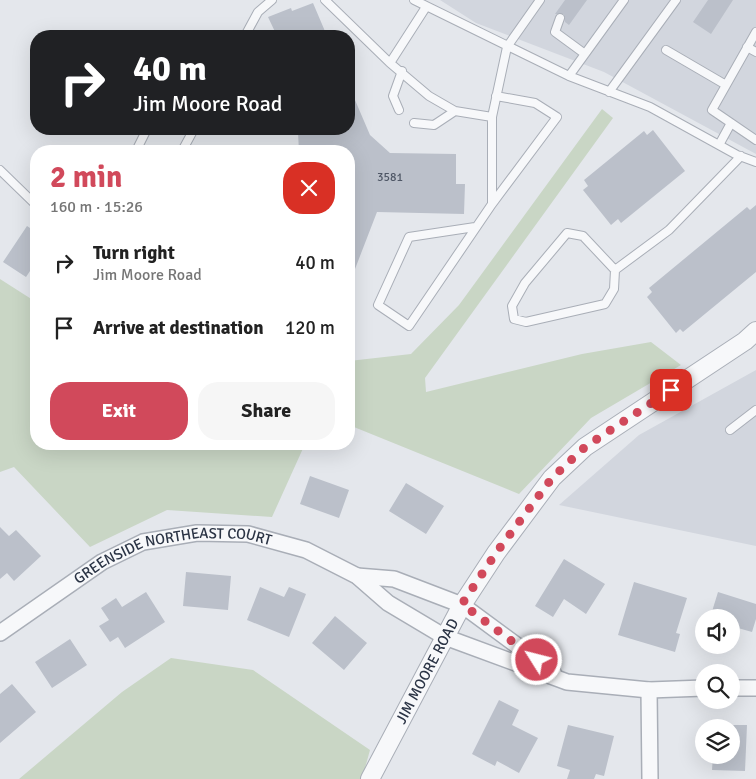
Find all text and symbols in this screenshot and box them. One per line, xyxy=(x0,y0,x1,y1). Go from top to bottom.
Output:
text: 40 m xyxy=(133,47,207,90)
icon: right xyxy=(50,50,115,115)
text: Jim Moore Road xyxy=(133,90,282,117)
text: 2 min xyxy=(50,159,122,196)
button: close xyxy=(283,162,335,214)
house number: 3581 xyxy=(377,170,403,185)
text: 160 m · 15:26 xyxy=(50,197,143,217)
text: Turn right xyxy=(93,241,175,265)
icon: right xyxy=(50,249,78,277)
text: 40 m xyxy=(295,251,335,275)
text: Jim Moore Road xyxy=(93,265,202,285)
icon: arrive xyxy=(50,314,78,342)
text: Arrive at destination xyxy=(93,316,264,340)
text: 120 m xyxy=(285,316,335,340)
pin xyxy=(650,369,692,411)
icon: arrive xyxy=(657,376,685,404)
button: Exit xyxy=(50,382,188,440)
button: Share xyxy=(198,382,335,440)
street label: GREENSIDE NORTHEAST COURT xyxy=(70,524,274,588)
map controls xyxy=(695,609,740,764)
button: sound xyxy=(695,609,740,654)
street label: JIM MOORE ROAD xyxy=(392,615,462,727)
position arrow xyxy=(510,633,562,685)
button: search xyxy=(695,664,740,709)
button: layers xyxy=(695,719,740,764)

